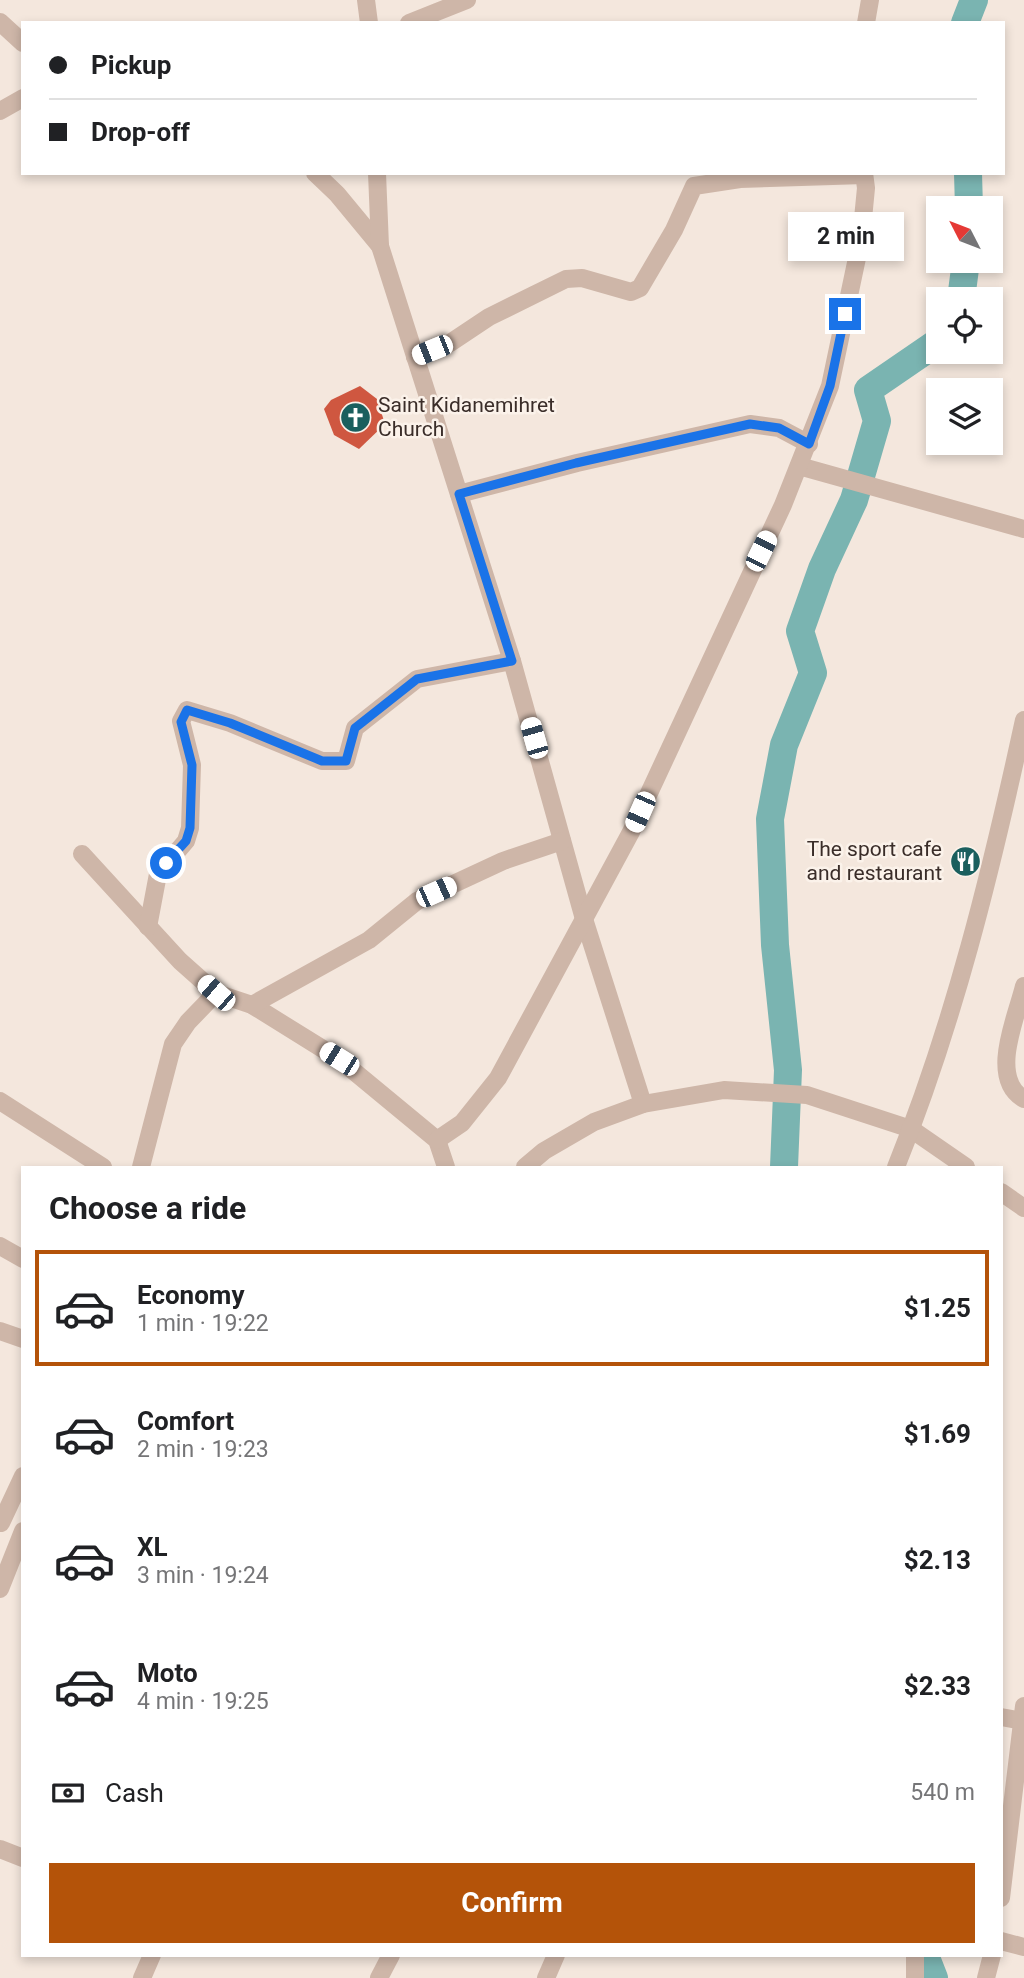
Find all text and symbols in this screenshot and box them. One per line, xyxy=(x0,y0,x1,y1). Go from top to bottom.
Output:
text: Pickup xyxy=(91,50,171,80)
text: Drop-off xyxy=(91,117,190,147)
north arrow xyxy=(926,196,1003,273)
map controls xyxy=(926,196,1003,455)
callout: 2 min xyxy=(787,212,903,262)
text: 2 min xyxy=(817,223,875,250)
button: locate xyxy=(926,287,1003,364)
route end xyxy=(829,298,861,330)
car xyxy=(409,332,456,368)
button: layers xyxy=(926,378,1003,455)
place label: Saint Kidanemihret Church xyxy=(378,393,555,441)
church icon: Saint Kidanemihret Church xyxy=(338,400,372,434)
car xyxy=(743,528,780,574)
car xyxy=(519,715,550,761)
car xyxy=(622,789,659,835)
place label: The sport cafe and restaurant xyxy=(807,837,942,885)
restaurant icon: The sport cafe and restaurant xyxy=(948,844,982,878)
route start xyxy=(150,847,182,879)
car xyxy=(413,874,460,910)
car xyxy=(194,971,239,1015)
car xyxy=(316,1039,363,1079)
text: Choose a ride xyxy=(49,1189,246,1227)
icon: car xyxy=(53,1277,116,1340)
text: Economy xyxy=(137,1280,244,1310)
text: $1.25 xyxy=(904,1293,971,1323)
text: 1 min · 19:22 xyxy=(137,1310,269,1337)
icon: car xyxy=(53,1403,116,1466)
text: Comfort xyxy=(137,1406,234,1436)
text: $1.69 xyxy=(904,1419,971,1449)
text: 2 min · 19:23 xyxy=(137,1436,269,1463)
icon: car xyxy=(53,1529,116,1592)
text: XL xyxy=(137,1532,168,1562)
text: $2.13 xyxy=(904,1545,971,1575)
text: 3 min · 19:24 xyxy=(137,1562,269,1589)
icon: car xyxy=(53,1655,116,1718)
text: Moto xyxy=(137,1658,198,1688)
text: $2.33 xyxy=(904,1671,971,1701)
text: 4 min · 19:25 xyxy=(137,1688,269,1715)
icon: cash xyxy=(49,1774,87,1812)
text: Cash xyxy=(105,1778,164,1808)
text: 540 m xyxy=(910,1779,975,1806)
button: Confirm xyxy=(49,1863,975,1943)

